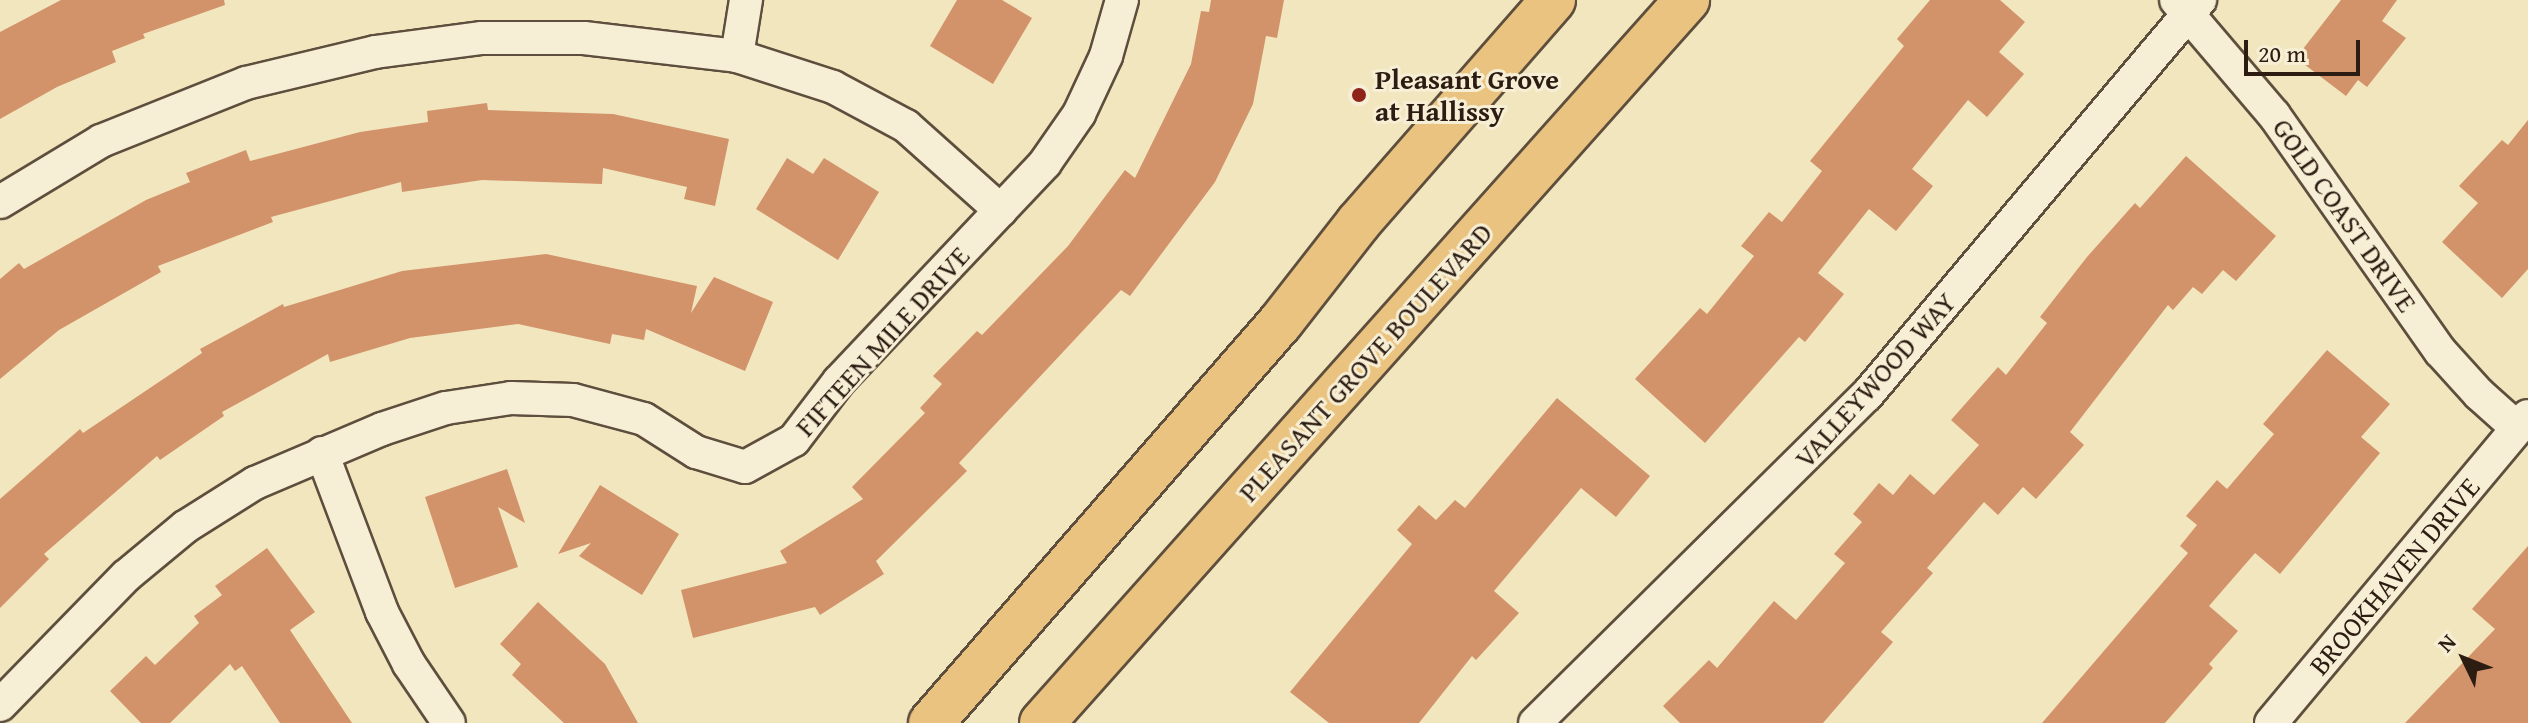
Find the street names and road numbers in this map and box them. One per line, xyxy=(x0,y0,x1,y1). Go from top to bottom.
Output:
street label: GOLD COAST DRIVE xyxy=(2266,112,2424,318)
street label: PLEASANT GROVE BOULEVARD xyxy=(1231,216,1499,508)
street label: FIFTEEN MILE DRIVE xyxy=(788,239,976,443)
street label: VALLEYWOOD WAY xyxy=(1787,285,1963,475)
street label: BROOKHAVEN DRIVE xyxy=(2302,471,2486,681)

